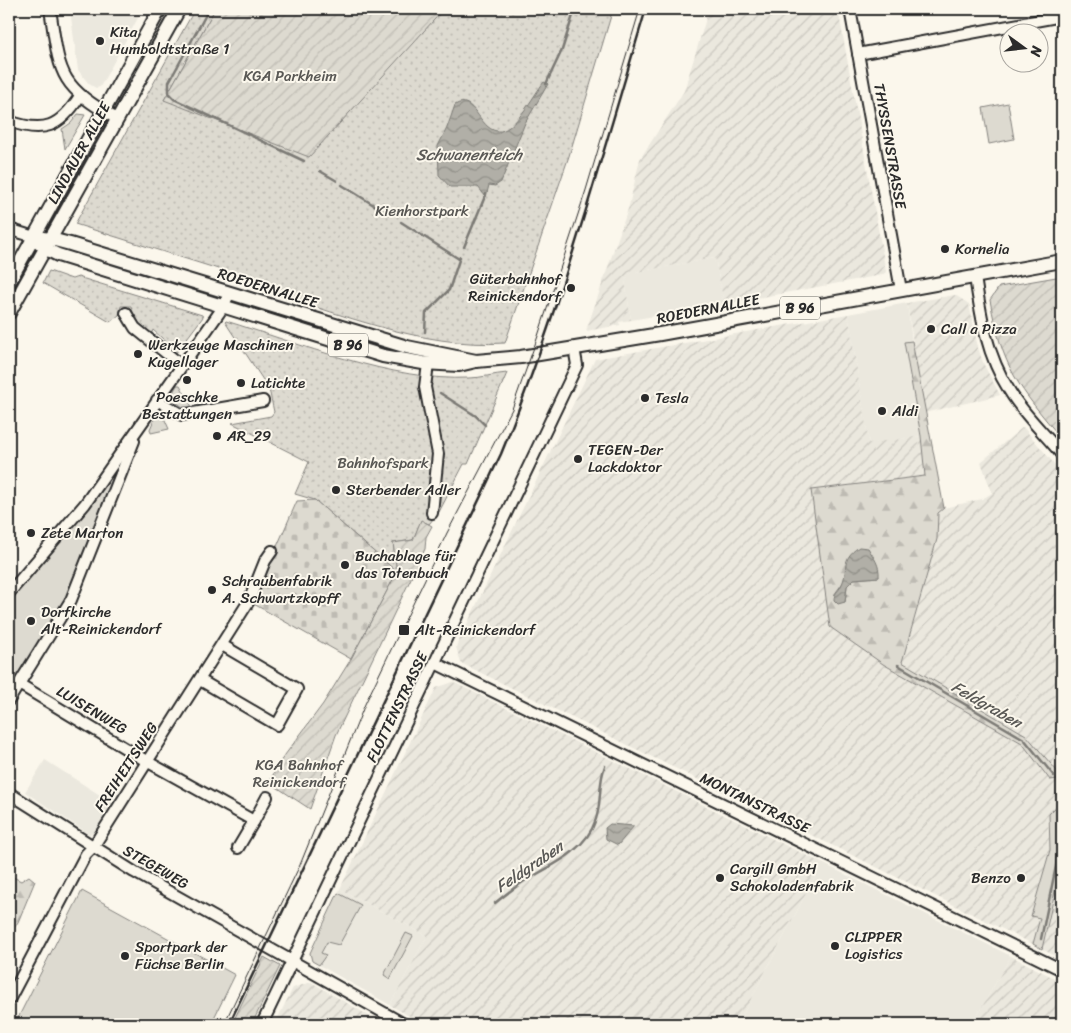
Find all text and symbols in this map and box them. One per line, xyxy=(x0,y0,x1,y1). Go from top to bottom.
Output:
place label: Kita Humboldtstraße 1 xyxy=(110,19,229,62)
north arrow xyxy=(998,22,1048,72)
marker: Kita Humboldtstraße 1 xyxy=(94,35,106,47)
text: N xyxy=(1023,42,1050,59)
park label: KGA Parkheim xyxy=(243,63,337,89)
street label: THYSSENSTRASSE xyxy=(866,81,914,213)
street label: LINDAUER ALLEE xyxy=(40,96,119,209)
water label: Schwanenteich xyxy=(416,140,524,169)
park label: Kienhorstpark xyxy=(375,198,469,224)
place label: Kornelia xyxy=(955,236,1010,262)
marker: Kornelia xyxy=(939,243,951,255)
street label: ROEDERNALLEE xyxy=(214,260,323,316)
place label: Güterbahnhof Reinickendorf xyxy=(468,266,563,309)
marker: Güterbahnhof Reinickendorf xyxy=(565,282,577,294)
street label: ROEDERNALLEE xyxy=(654,286,763,332)
road number: B 96 xyxy=(780,296,820,320)
place label: Call a Pizza xyxy=(941,316,1017,342)
marker: Call a Pizza xyxy=(925,323,937,335)
place label: Werkzeuge Maschinen Kugellager xyxy=(148,332,294,375)
road number: B 96 xyxy=(328,334,368,356)
marker: Werkzeuge Maschinen Kugellager xyxy=(132,348,144,360)
place label: Latichte xyxy=(251,370,305,396)
marker: Poeschke Bestattungen xyxy=(181,374,193,386)
marker: Latichte xyxy=(235,377,247,389)
place label: Poeschke Bestattungen xyxy=(142,384,232,427)
place label: Tesla xyxy=(655,385,689,411)
marker: Tesla xyxy=(639,392,651,404)
place label: Aldi xyxy=(891,398,919,424)
marker: Aldi xyxy=(876,405,888,417)
place label: AR_29 xyxy=(226,423,271,449)
marker: AR_29 xyxy=(211,430,223,442)
place label: TEGEN-Der Lackdoktor xyxy=(588,437,664,480)
park label: Bahnhofspark xyxy=(337,450,429,476)
marker: TEGEN-Der Lackdoktor xyxy=(572,453,584,465)
place label: Sterbender Adler xyxy=(346,477,462,503)
marker: Sterbender Adler xyxy=(330,484,342,496)
place label: Zete Marton xyxy=(41,520,123,546)
marker: Zete Marton xyxy=(25,527,37,539)
place label: Buchablage für das Totenbuch xyxy=(355,543,456,586)
marker: Buchablage für das Totenbuch xyxy=(339,559,351,571)
place label: Schraubenfabrik A. Schwartzkopff xyxy=(221,568,342,611)
marker: Schraubenfabrik A. Schwartzkopff xyxy=(206,584,218,596)
place label: Dorfkirche Alt-Reinickendorf xyxy=(40,599,163,642)
marker: Dorfkirche Alt-Reinickendorf xyxy=(25,615,37,627)
place label: Alt-Reinickendorf xyxy=(414,617,537,643)
marker: Alt-Reinickendorf xyxy=(397,623,411,637)
street label: FLOTTENSTRASSE xyxy=(359,646,436,767)
water label: Feldgraben xyxy=(946,672,1030,738)
street label: LUISENWEG xyxy=(51,679,133,741)
street label: FREIHEITSWEG xyxy=(87,716,165,817)
park label: KGA Bahnhof Reinickendorf xyxy=(253,752,348,795)
street label: MONTANSTRASSE xyxy=(695,765,816,842)
water label: Feldgraben xyxy=(489,831,571,900)
street label: STEGEWEG xyxy=(118,838,194,896)
place label: Cargill GmbH Schokoladenfabrik xyxy=(730,856,855,899)
place label: Benzo xyxy=(971,865,1011,891)
marker: Cargill GmbH Schokoladenfabrik xyxy=(714,872,726,884)
marker: Benzo xyxy=(1015,872,1027,884)
place label: CLIPPER Logistics xyxy=(845,924,903,967)
place label: Sportpark der Füchse Berlin xyxy=(135,934,228,977)
marker: CLIPPER Logistics xyxy=(829,940,841,952)
marker: Sportpark der Füchse Berlin xyxy=(119,950,131,962)

